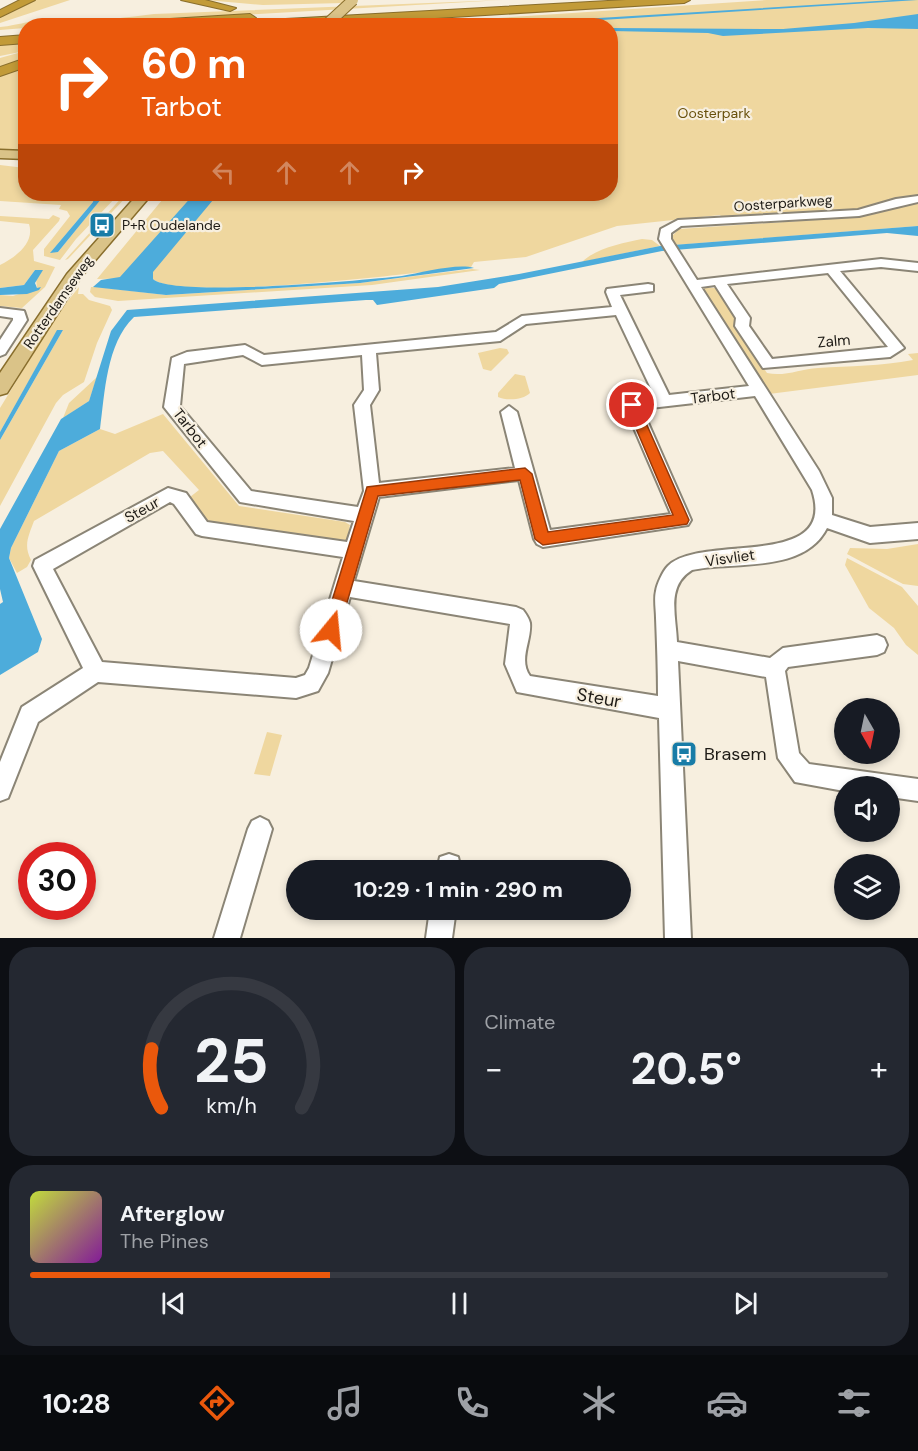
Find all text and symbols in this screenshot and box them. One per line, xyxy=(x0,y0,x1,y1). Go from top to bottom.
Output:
text: 60 m xyxy=(141,36,247,91)
icon: right xyxy=(42,42,120,120)
text: Tarbot xyxy=(141,89,222,124)
park label: Oosterpark xyxy=(678,104,750,122)
icon: left xyxy=(207,156,240,189)
icon: ahead xyxy=(270,156,303,189)
icon: ahead xyxy=(333,156,366,189)
icon: right xyxy=(396,156,429,189)
street label: Oosterparkweg xyxy=(733,191,833,215)
bus stop icon: P+R Oudelande xyxy=(87,210,117,240)
place label: P+R Oudelande xyxy=(122,216,221,234)
street label: Rotterdamseweg xyxy=(19,252,97,352)
street label: Zalm xyxy=(817,330,851,352)
pin xyxy=(606,379,657,430)
street label: Tarbot xyxy=(690,383,737,409)
icon: arrive xyxy=(615,388,648,421)
street label: Tarbot xyxy=(168,404,212,452)
street label: Steur xyxy=(121,492,163,528)
street label: Visvliet xyxy=(704,545,756,571)
position arrow xyxy=(299,598,363,662)
street label: Steur xyxy=(575,682,623,714)
north arrow xyxy=(834,698,900,764)
map controls xyxy=(834,698,900,920)
bus stop icon: Brasem xyxy=(669,739,699,769)
place label: Brasem xyxy=(704,742,767,766)
button: sound xyxy=(834,776,900,842)
speed limit sign: 30 xyxy=(18,842,96,920)
button: layers xyxy=(834,854,900,920)
text: 10:29 · 1 min · 290 m xyxy=(354,875,563,904)
text: Climate xyxy=(485,1009,555,1035)
text: 25 xyxy=(194,1020,269,1101)
text: 20.5° xyxy=(631,1039,742,1098)
text: − xyxy=(485,1047,503,1090)
text: + xyxy=(870,1047,888,1090)
text: km/h xyxy=(206,1093,257,1121)
text: Afterglow xyxy=(120,1199,225,1228)
text: The Pines xyxy=(120,1228,209,1254)
icon: previous xyxy=(157,1287,190,1320)
icon: pause xyxy=(443,1287,476,1320)
icon: next xyxy=(729,1287,762,1320)
icon: directions xyxy=(196,1382,238,1424)
icon: music xyxy=(324,1382,366,1424)
icon: phone xyxy=(451,1382,493,1424)
icon: climate xyxy=(578,1382,620,1424)
icon: car xyxy=(706,1382,748,1424)
icon: filters xyxy=(833,1382,875,1424)
text: 10:28 xyxy=(43,1386,111,1421)

